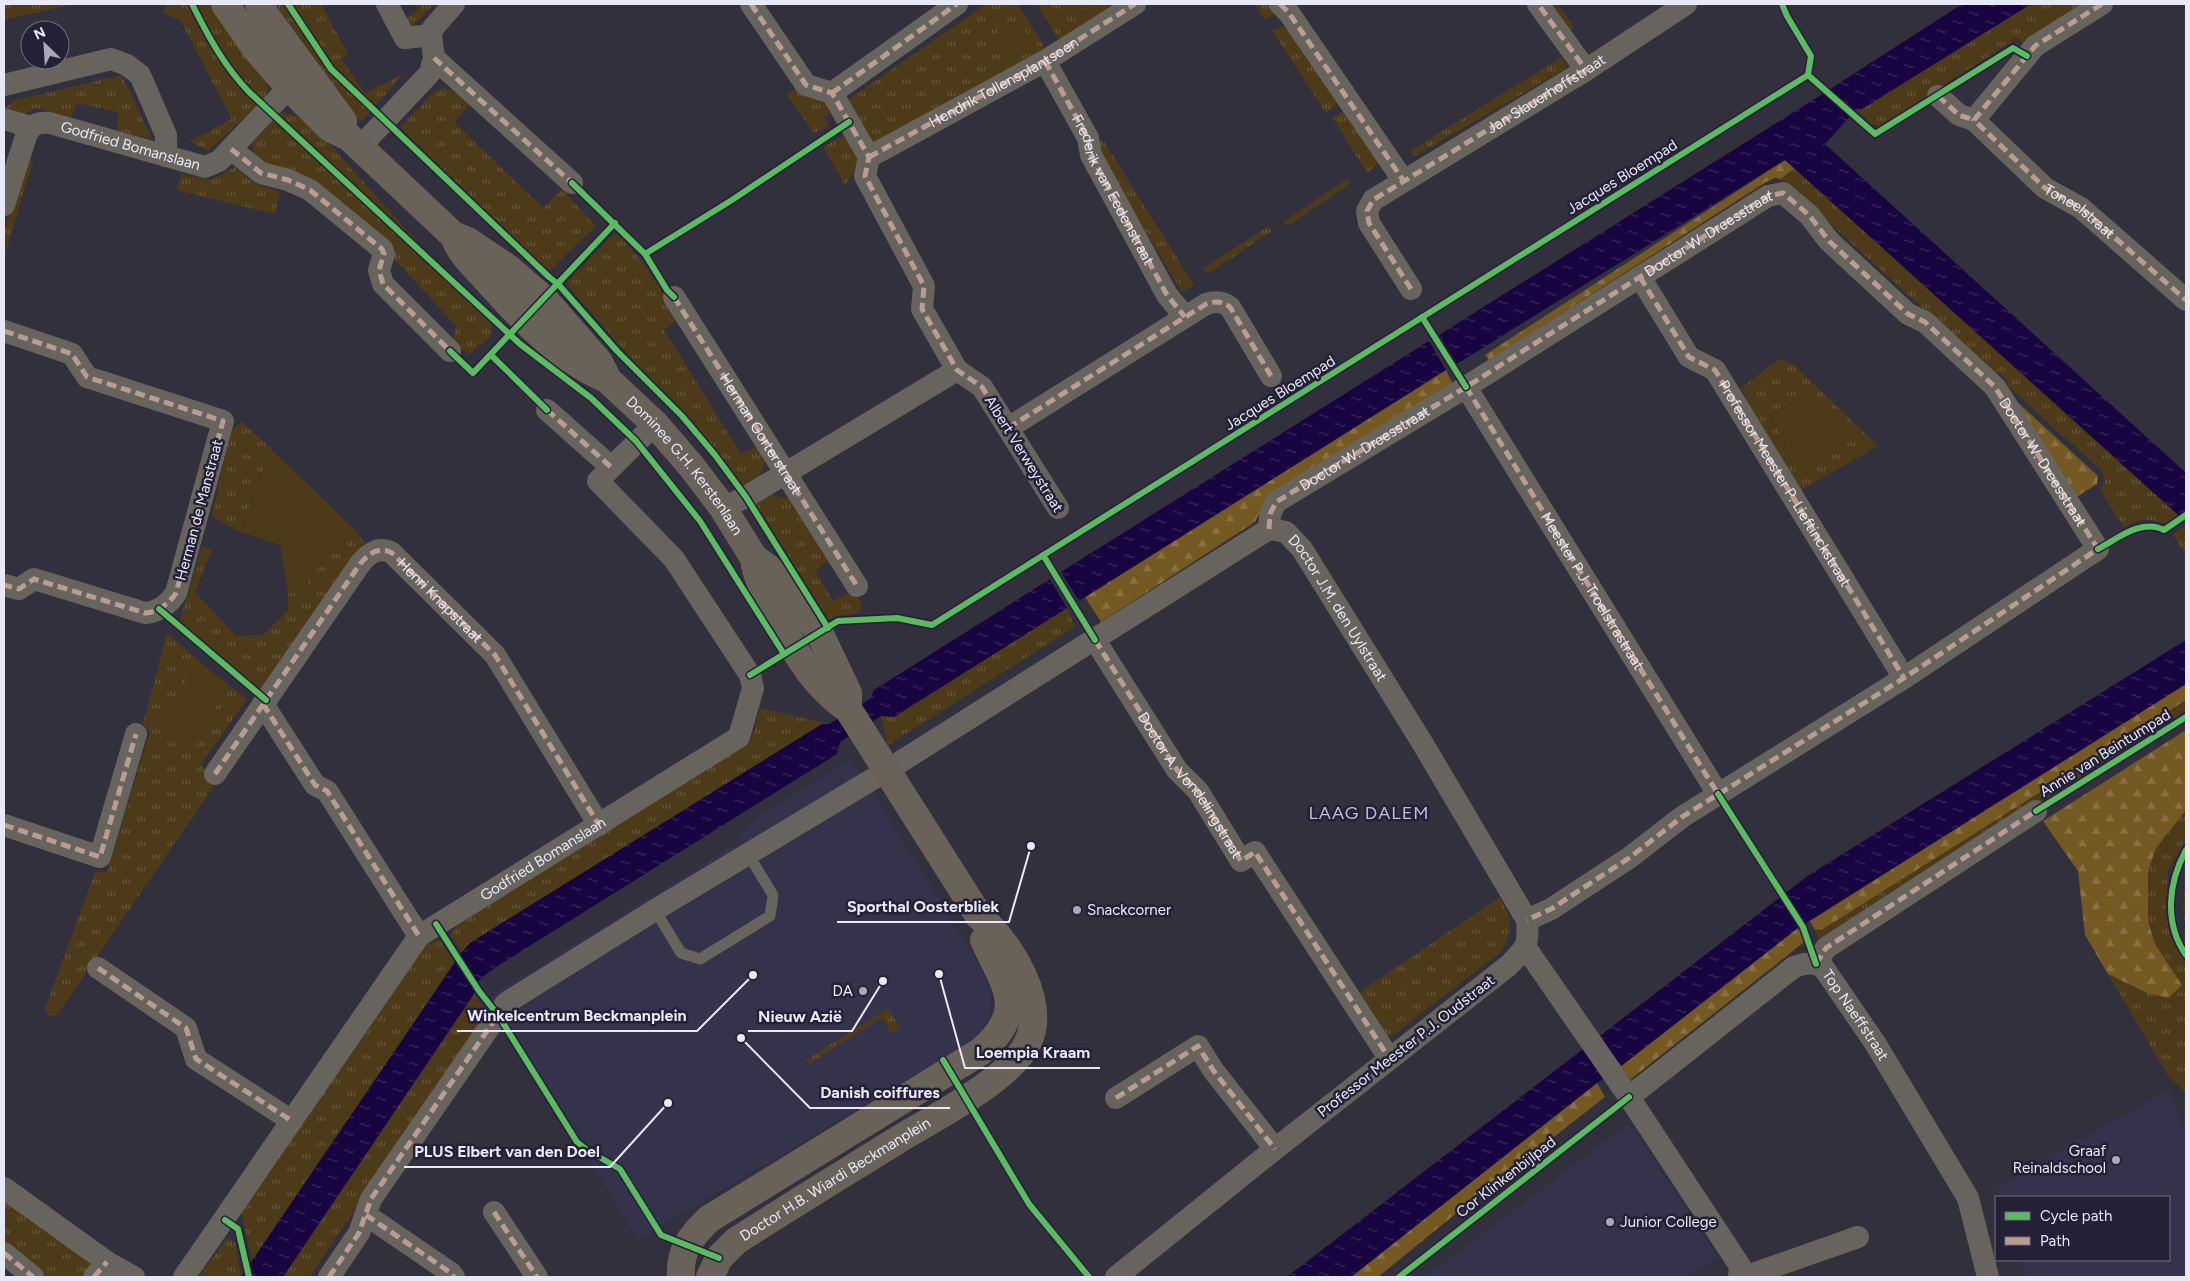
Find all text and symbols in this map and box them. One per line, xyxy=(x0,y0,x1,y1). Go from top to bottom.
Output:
north arrow xyxy=(20,20,70,70)
text: N xyxy=(31,24,48,44)
street label: Hendrik Tollensplantsoen xyxy=(926,33,1082,132)
street label: Jan Slauerhoffstraat xyxy=(1484,50,1609,137)
street label: Frederik van Eedenstraat xyxy=(1068,111,1158,268)
street label: Godfried Bomanslaan xyxy=(59,117,202,174)
street label: Jacques Bloempad xyxy=(1563,136,1681,218)
street label: Toneelstraat xyxy=(2041,180,2119,243)
street label: Doctor W. Dreesstraat xyxy=(1641,186,1775,281)
street label: Jacques Bloempad xyxy=(1221,352,1339,434)
street label: Herman Gorterstraat xyxy=(716,370,806,498)
street label: Professor Meester P. Lieftinckstraat xyxy=(1715,377,1855,590)
street label: Albert Verweystraat xyxy=(981,392,1067,516)
street label: Dominee G.H. Kerstenlaan xyxy=(622,393,747,539)
street label: Doctor W. Dreesstraat xyxy=(1995,394,2091,530)
street label: Doctor W. Dreesstraat xyxy=(1296,402,1433,495)
street label: Herman de Manstraat xyxy=(172,437,227,582)
street label: Meester P.J. Troelstrastraat xyxy=(1537,509,1648,674)
street label: Doctor J.M. den Uylstraat xyxy=(1284,531,1391,685)
street label: Henri Knapstraat xyxy=(394,554,487,647)
street label: Annie van Beintumpad xyxy=(2036,705,2174,801)
street label: Doctor A. Vondelingstraat xyxy=(1134,709,1246,862)
district label: LAAG DALEM xyxy=(1308,802,1430,824)
street label: Godfried Bomanslaan xyxy=(477,813,609,905)
callout: Sporthal Oosterbliek xyxy=(837,891,1009,922)
text: Sporthal Oosterbliek xyxy=(847,897,999,916)
place label: Snackcorner xyxy=(1087,901,1171,919)
marker: Snackcorner xyxy=(1071,904,1083,916)
street label: Top Naeffstraat xyxy=(1818,966,1893,1064)
street label: Professor Meester P.J. Oudstraat xyxy=(1314,971,1498,1121)
place label: DA xyxy=(833,982,853,1000)
marker: DA xyxy=(857,985,869,997)
callout: Winkelcentrum Beckmanplein xyxy=(457,1000,697,1031)
callout: Nieuw Azië xyxy=(748,1000,852,1031)
text: Winkelcentrum Beckmanplein xyxy=(467,1006,687,1025)
text: Nieuw Azië xyxy=(758,1007,842,1026)
callout: Loempia Kraam xyxy=(965,1037,1100,1068)
text: Loempia Kraam xyxy=(976,1043,1090,1062)
callout: Danish coiffures xyxy=(810,1077,950,1108)
text: Danish coiffures xyxy=(820,1083,940,1102)
street label: Doctor H.B. Wiardi Beckmanplein xyxy=(737,1114,934,1245)
street label: Cor Klinkenbijlpad xyxy=(1453,1133,1559,1221)
callout: PLUS Elbert van den Doel xyxy=(404,1136,610,1167)
text: PLUS Elbert van den Doel xyxy=(414,1142,600,1161)
place label: Graaf Reinaldschool xyxy=(2013,1142,2106,1177)
marker: Graaf Reinaldschool xyxy=(2110,1154,2122,1166)
legend xyxy=(1995,1196,2170,1261)
text: Cycle path xyxy=(2040,1207,2112,1225)
place label: Junior College xyxy=(1620,1213,1717,1231)
marker: Junior College xyxy=(1604,1216,1616,1228)
text: Path xyxy=(2040,1232,2070,1250)

